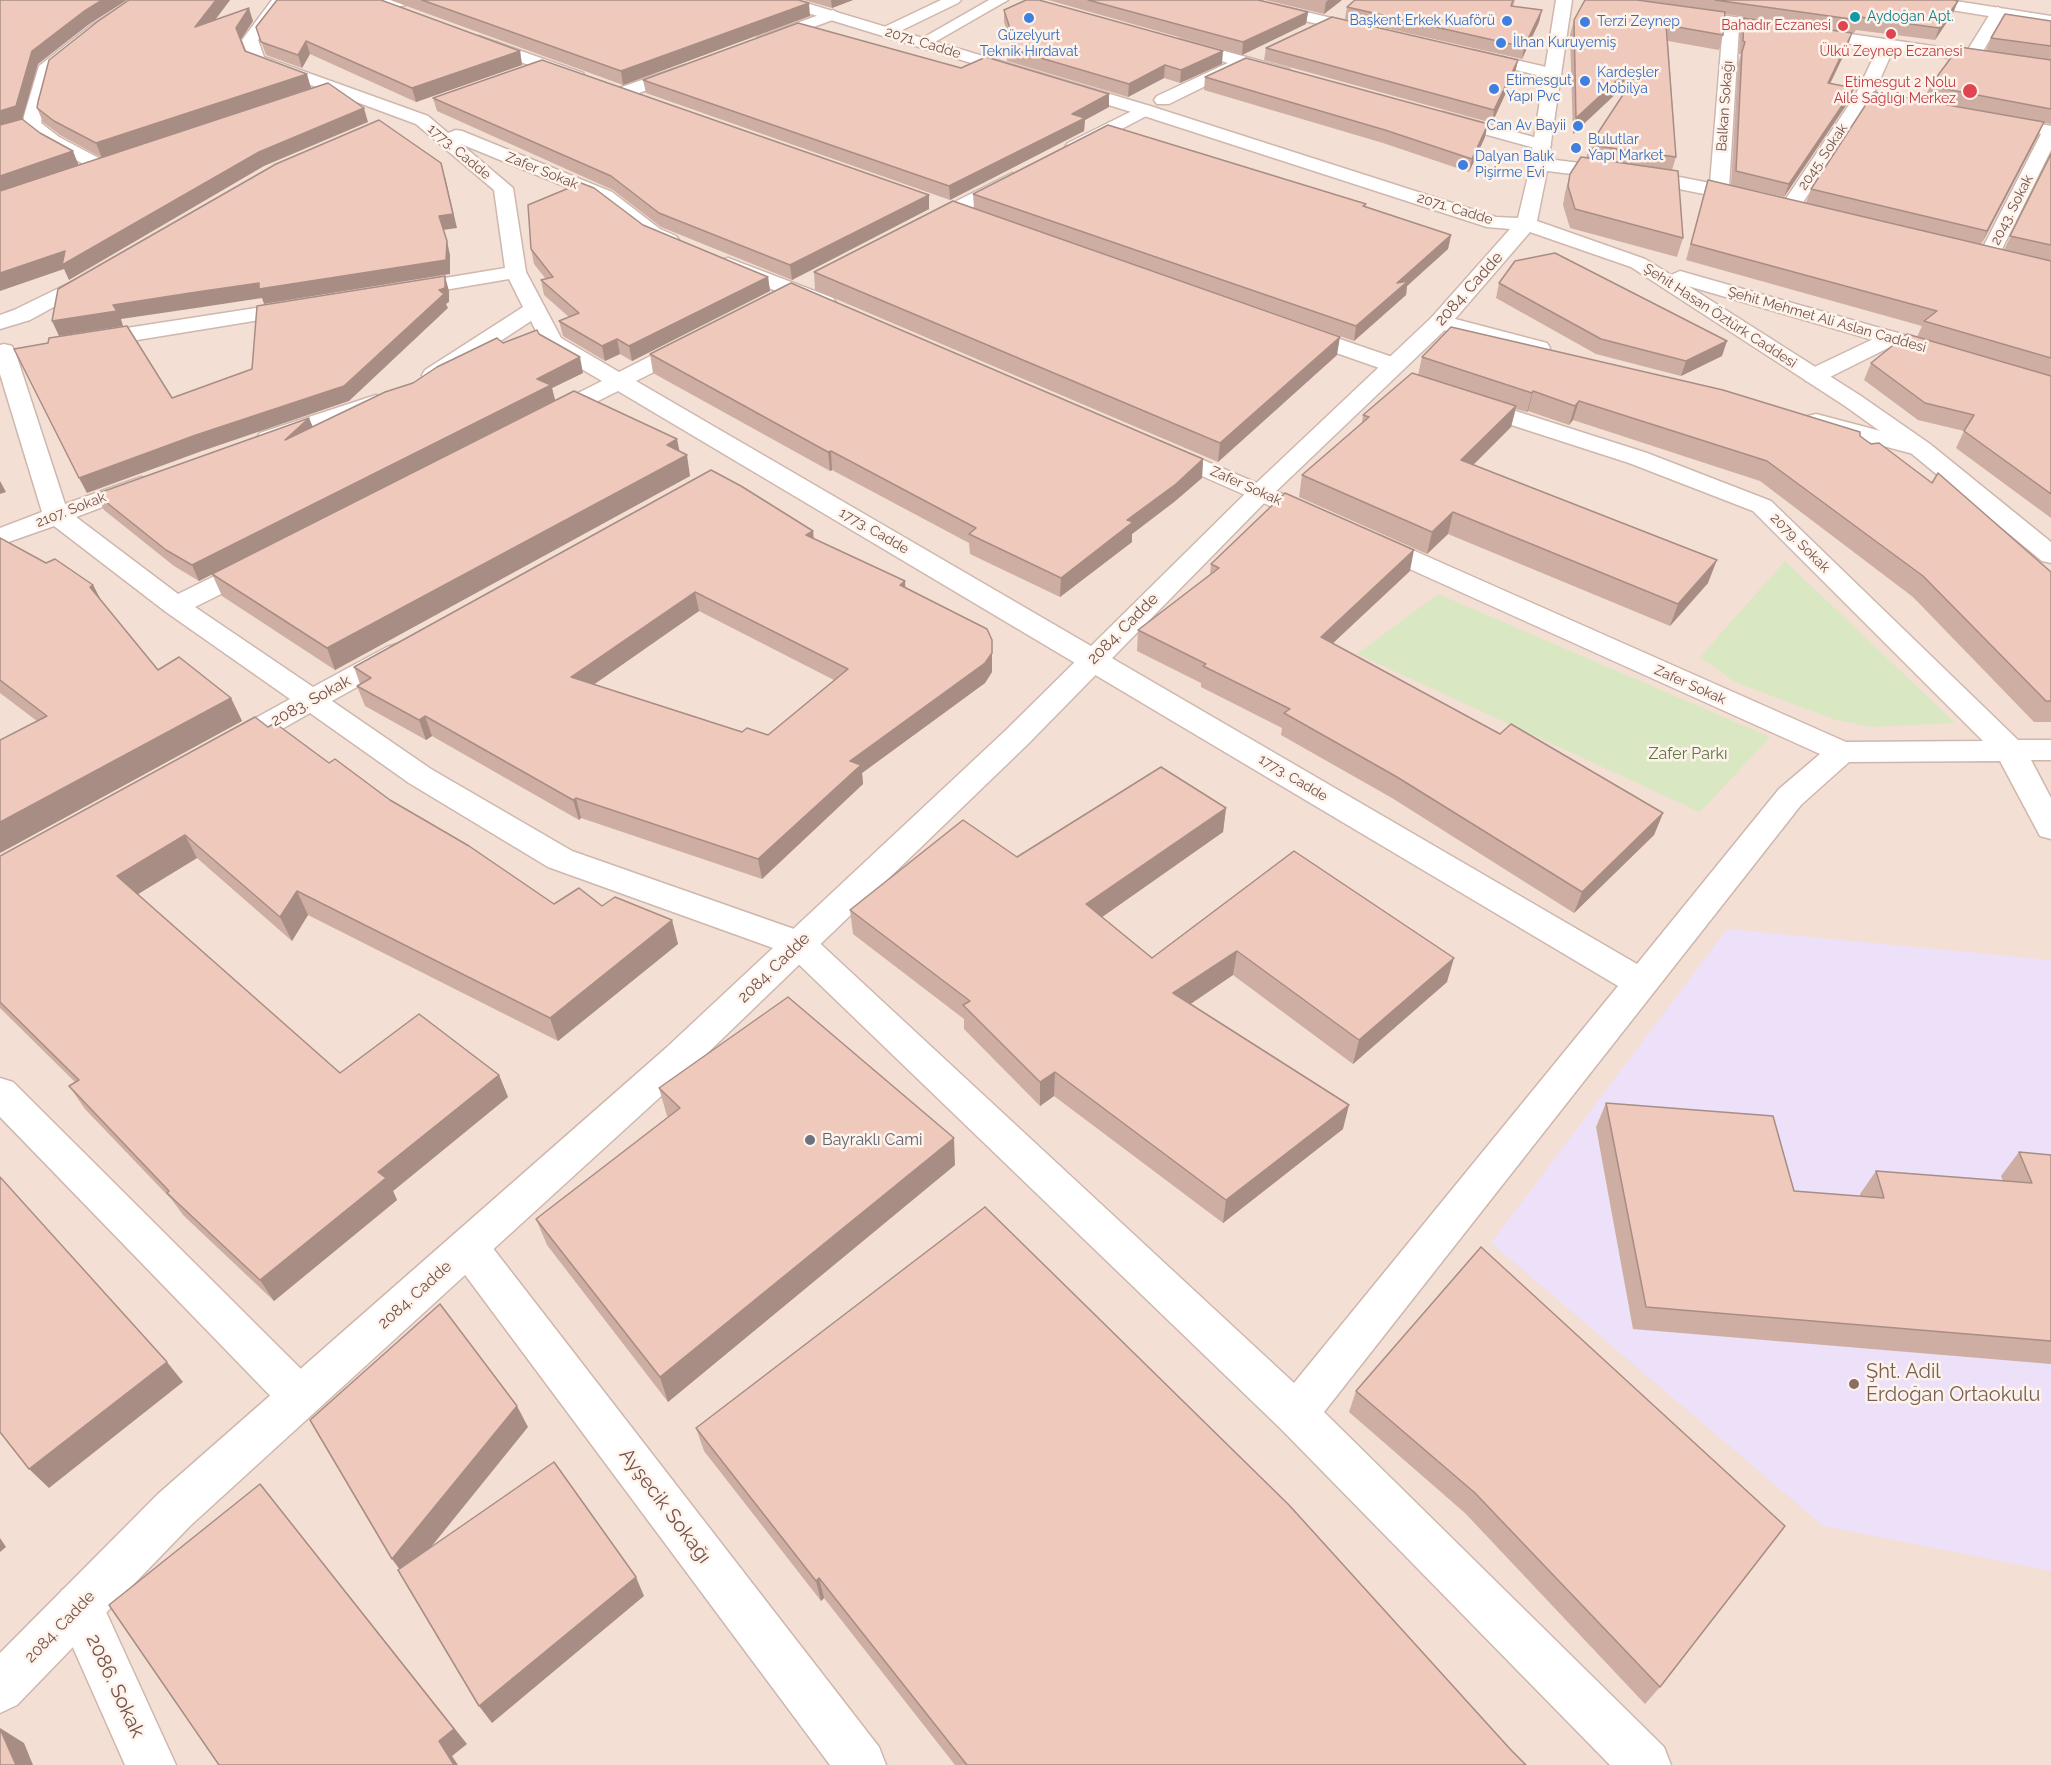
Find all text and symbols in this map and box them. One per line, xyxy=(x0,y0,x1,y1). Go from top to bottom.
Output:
place label: Aydoğan Apt. xyxy=(1867,9,1954,25)
marker: Aydoğan Apt. xyxy=(1848,10,1862,24)
marker: Güzelyurt Teknik Hırdavat xyxy=(1022,11,1036,25)
place label: Başkent Erkek Kuaförü xyxy=(1349,13,1495,29)
marker: Başkent Erkek Kuaförü xyxy=(1500,14,1514,28)
place label: Terzi Zeynep xyxy=(1597,14,1680,30)
marker: Terzi Zeynep xyxy=(1578,15,1592,29)
place label: Bahadır Eczanesi xyxy=(1721,18,1831,34)
marker: Bahadır Eczanesi xyxy=(1836,19,1850,33)
street label: 2071. Cadde xyxy=(883,24,963,62)
marker: Ülkü Zeynep Eczanesi xyxy=(1884,27,1898,41)
place label: Güzelyurt Teknik Hırdavat xyxy=(980,28,1078,60)
place label: İlhan Kuruyemiş xyxy=(1513,35,1616,51)
marker: İlhan Kuruyemiş xyxy=(1494,36,1508,50)
place label: Ülkü Zeynep Eczanesi xyxy=(1819,44,1963,60)
street label: Balkan Sokağı xyxy=(1713,60,1737,152)
place label: Kardeşler Mobilya xyxy=(1597,65,1659,98)
place label: Etimesgut Yapı Pvc xyxy=(1506,73,1572,106)
marker: Kardeşler Mobilya xyxy=(1578,74,1592,88)
place label: Etimesgut 2 Nolu Aile Sağlığı Merkez xyxy=(1834,75,1956,108)
marker: Etimesgut Yapı Pvc xyxy=(1487,82,1501,96)
marker: Etimesgut 2 Nolu Aile Sağlığı Merkez xyxy=(1961,82,1979,100)
place label: Can Av Bayii xyxy=(1487,118,1566,134)
marker: Can Av Bayii xyxy=(1571,119,1585,133)
street label: 1773. Cadde xyxy=(424,121,494,183)
street label: 2045. Sokak xyxy=(1795,121,1851,193)
place label: Bulutlar Yapı Market xyxy=(1588,132,1663,164)
marker: Bulutlar Yapı Market xyxy=(1569,141,1583,155)
street label: Zafer Sokak xyxy=(503,149,581,193)
place label: Dalyan Balık Pişirme Evi xyxy=(1475,149,1554,182)
marker: Dalyan Balık Pişirme Evi xyxy=(1456,158,1470,172)
street label: 2043. Sokak xyxy=(1987,172,2037,248)
street label: 2071. Cadde xyxy=(1415,190,1495,228)
street label: 2084. Cadde xyxy=(1431,248,1507,330)
street label: Şehit Hasan Öztürk Caddesi xyxy=(1640,260,1800,372)
street label: Şehit Mehmet Ali Aslan Caddesi xyxy=(1726,284,1928,356)
street label: Zafer Sokak xyxy=(1208,463,1284,509)
street label: 2107. Sokak xyxy=(34,489,108,531)
street label: 1773. Cadde xyxy=(836,504,912,558)
street label: 2079. Sokak xyxy=(1767,510,1833,576)
street label: 2084. Cadde xyxy=(1084,590,1162,668)
street label: Zafer Sokak xyxy=(1652,662,1728,708)
street label: 2083. Sokak xyxy=(268,671,354,731)
park label: Zafer Parkı xyxy=(1649,744,1727,764)
street label: 1773. Cadde xyxy=(1255,751,1331,805)
street label: 2084. Cadde xyxy=(734,929,814,1007)
place label: Bayraklı Cami xyxy=(822,1130,922,1150)
marker: Bayraklı Cami xyxy=(803,1133,817,1147)
street label: 2084. Cadde xyxy=(374,1257,456,1333)
place label: Şht. Adil Erdoğan Ortaokulu xyxy=(1866,1360,2040,1407)
marker: Şht. Adil Erdoğan Ortaokulu xyxy=(1847,1377,1861,1391)
street label: Ayşecik Sokağı xyxy=(614,1444,716,1568)
street label: 2084. Cadde xyxy=(21,1587,99,1667)
street label: 2086. Sokak xyxy=(81,1630,149,1742)

